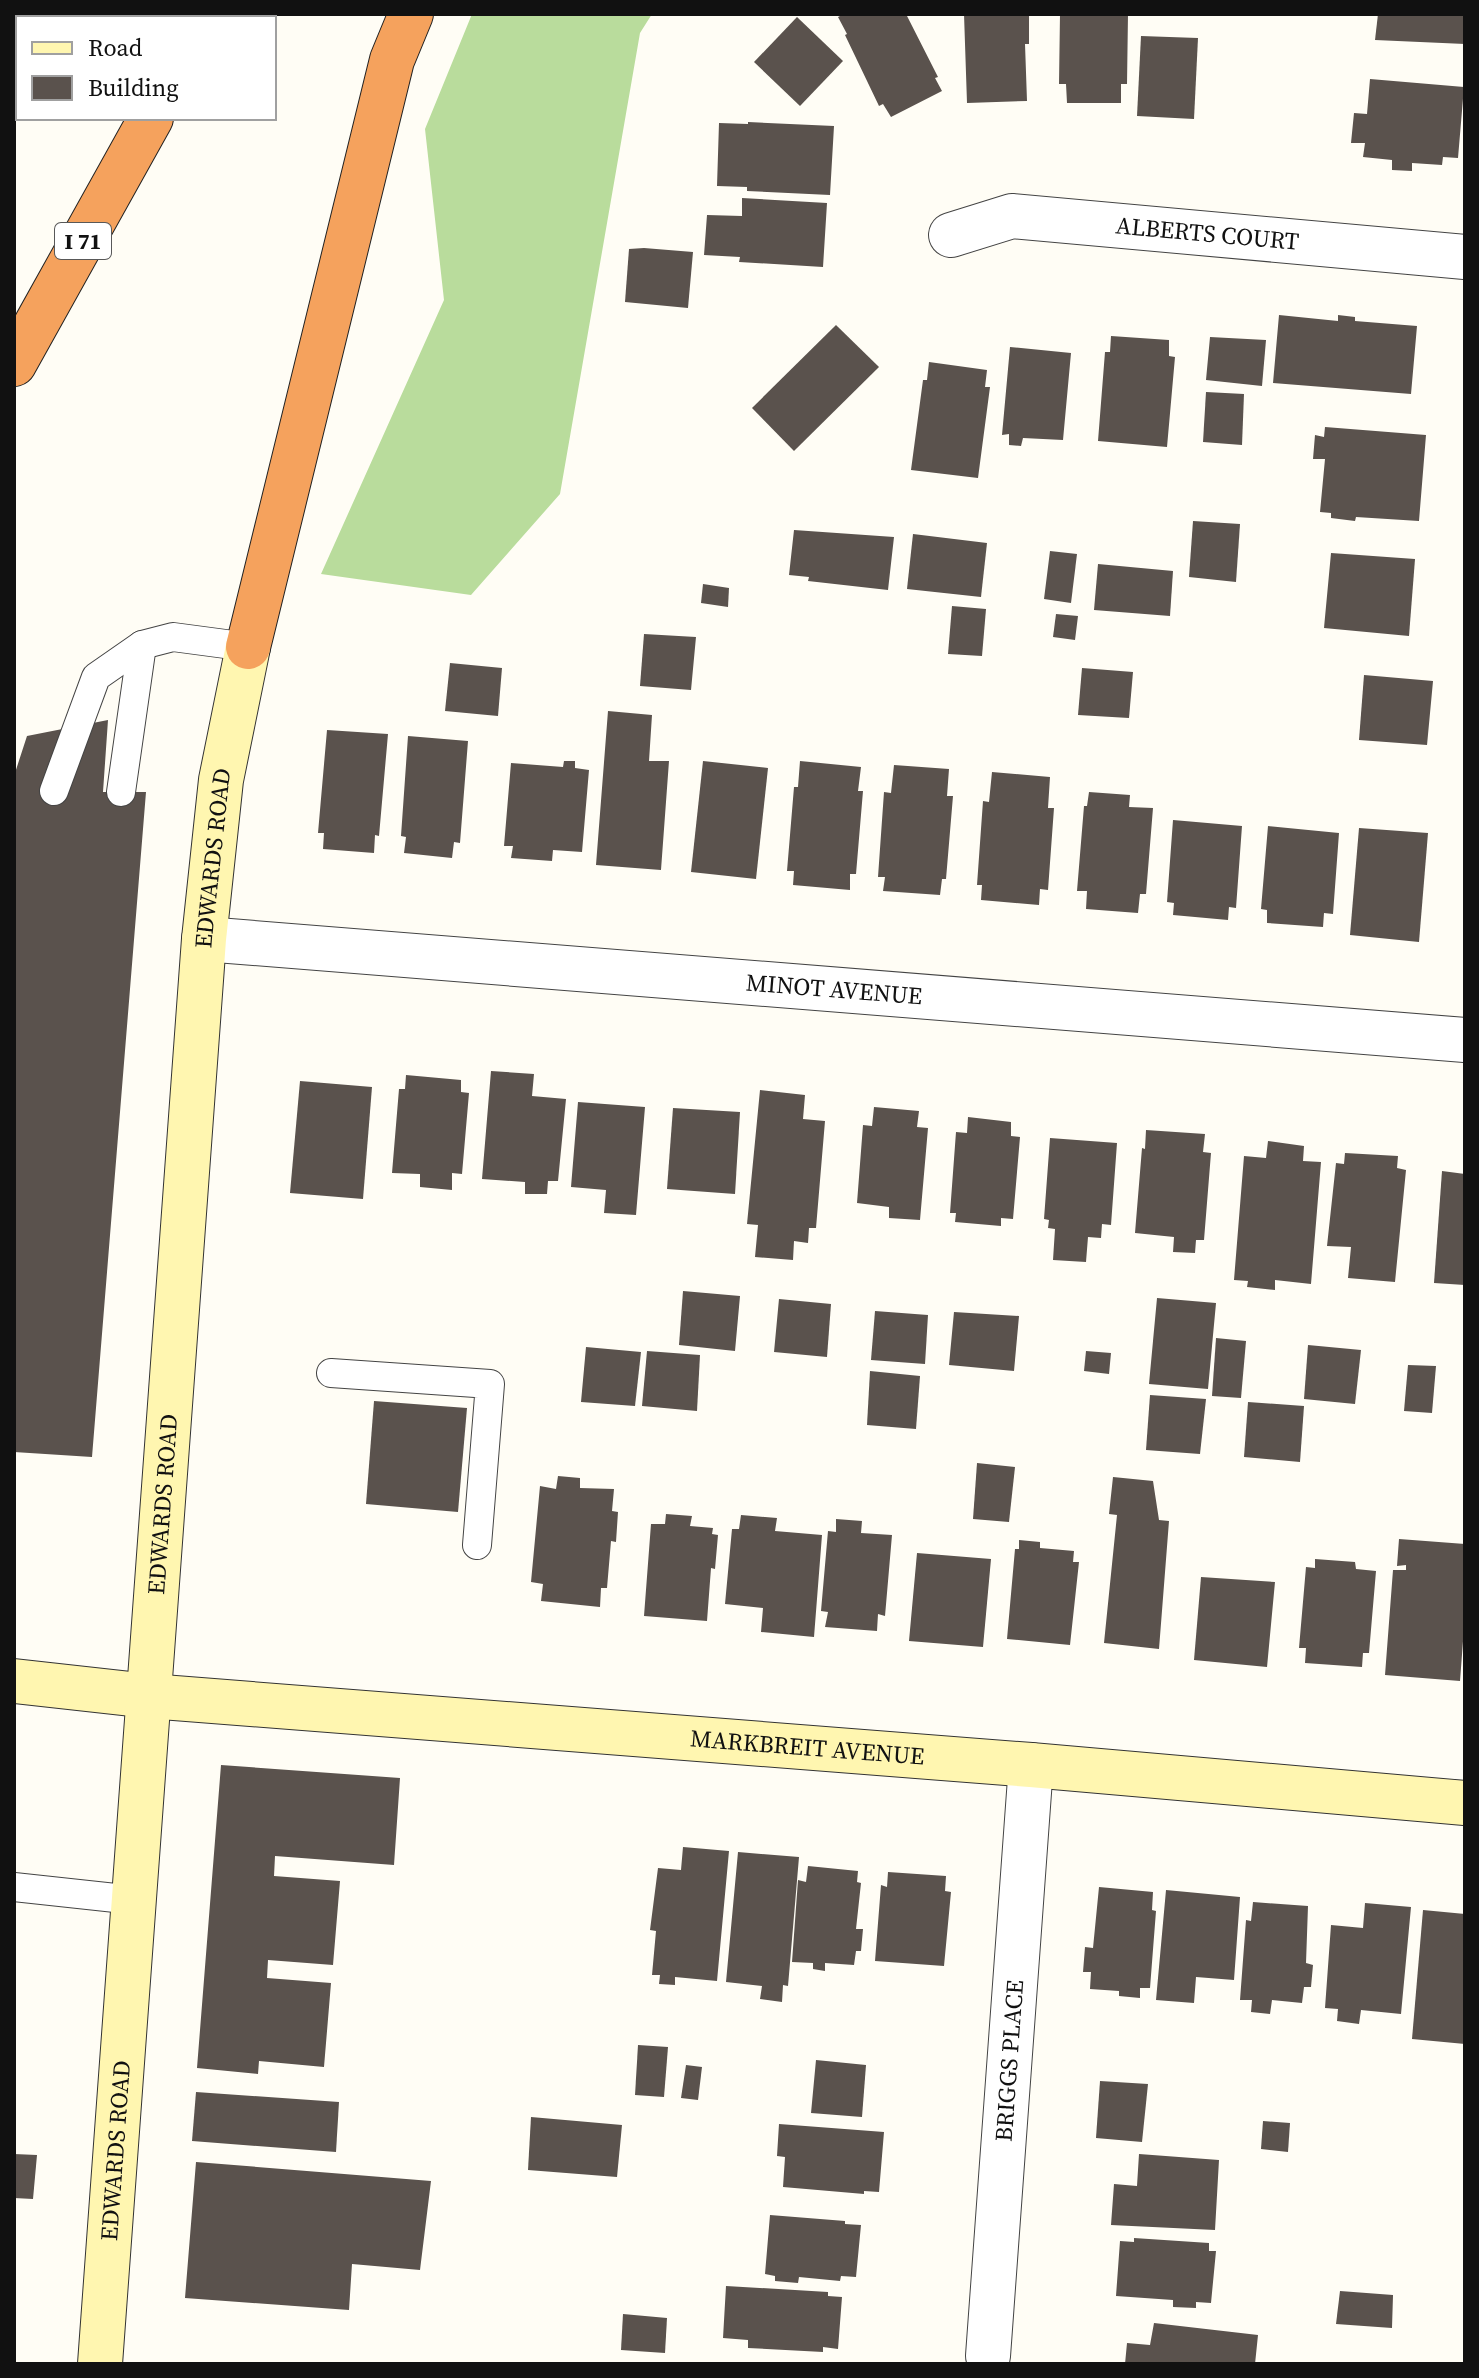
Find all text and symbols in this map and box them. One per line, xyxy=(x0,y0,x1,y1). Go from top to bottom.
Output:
legend xyxy=(16,16,276,120)
text: Road xyxy=(88,31,143,64)
text: Building xyxy=(88,71,179,104)
street label: ALBERTS COURT xyxy=(1114,208,1301,258)
road number: I 71 xyxy=(55,223,111,259)
street label: EDWARDS ROAD xyxy=(186,765,239,949)
street label: MINOT AVENUE xyxy=(745,965,923,1012)
street label: EDWARDS ROAD xyxy=(139,1413,185,1596)
street label: MARKBREIT AVENUE xyxy=(689,1721,926,1773)
street label: BRIGGS PLACE xyxy=(987,1979,1031,2143)
street label: EDWARDS ROAD xyxy=(92,2059,138,2242)

